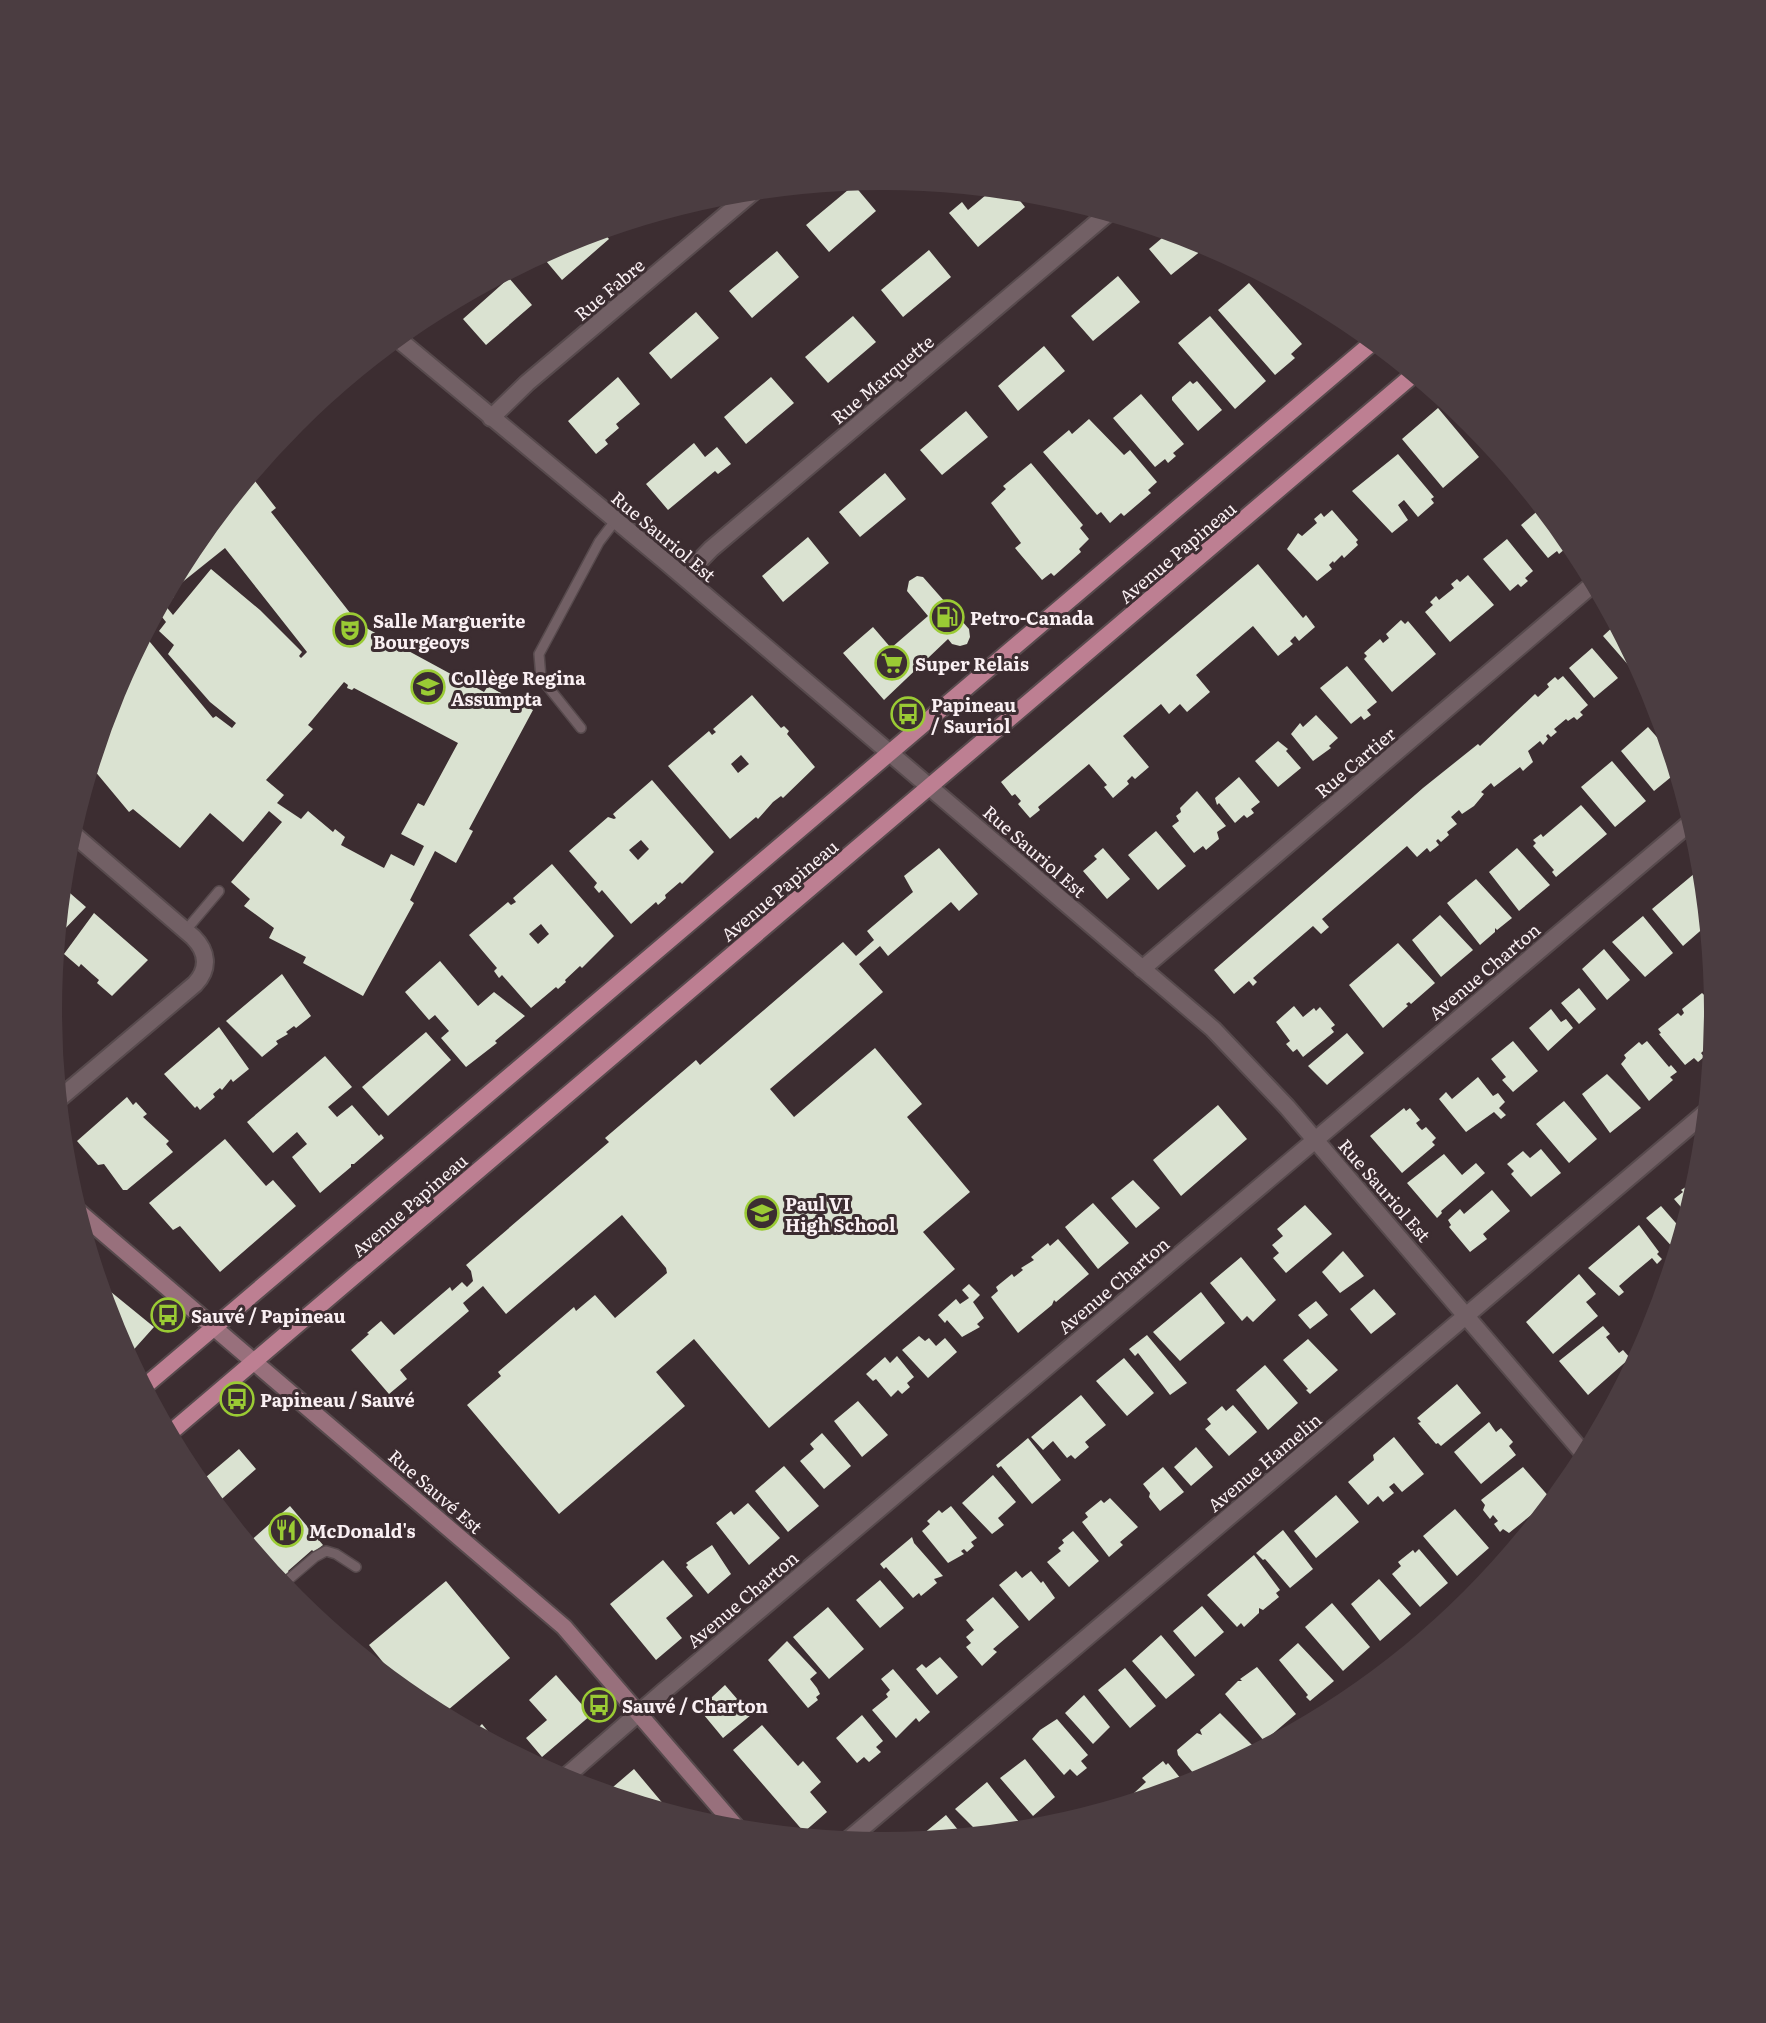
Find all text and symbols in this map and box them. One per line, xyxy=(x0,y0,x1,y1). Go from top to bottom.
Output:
street label: Rue Fabre xyxy=(568,251,650,327)
street label: Rue Marquette xyxy=(825,328,939,430)
street label: Rue Sauriol Est xyxy=(606,484,723,588)
street label: Avenue Papineau xyxy=(1112,495,1242,609)
fuel station icon: Petro-Canada xyxy=(929,599,965,635)
place label: Petro-Canada xyxy=(970,604,1095,631)
place label: Salle Marguerite Bourgeoys xyxy=(373,607,525,655)
theatre icon: Salle Marguerite Bourgeoys xyxy=(332,612,368,648)
supermarket icon: Super Relais xyxy=(874,645,910,681)
place label: Super Relais xyxy=(915,650,1029,677)
place label: Collège Regina Assumpta xyxy=(451,664,586,712)
school or university icon: Collège Regina Assumpta xyxy=(410,669,446,705)
place label: Papineau / Sauriol xyxy=(931,691,1016,739)
bus stop icon: Papineau / Sauriol xyxy=(890,696,926,732)
street label: Rue Cartier xyxy=(1309,720,1402,804)
street label: Rue Sauriol Est xyxy=(977,799,1093,904)
street label: Avenue Papineau xyxy=(714,833,844,947)
street label: Avenue Charton xyxy=(1422,916,1546,1026)
street label: Rue Sauriol Est xyxy=(1333,1132,1438,1248)
street label: Avenue Papineau xyxy=(345,1147,473,1263)
place label: Paul VI High School xyxy=(785,1190,896,1238)
school or university icon: Paul VI High School xyxy=(744,1195,780,1231)
street label: Avenue Charton xyxy=(1051,1230,1175,1340)
bus stop icon: Sauvé / Papineau xyxy=(150,1297,186,1333)
place label: Sauvé / Papineau xyxy=(191,1302,346,1329)
bus stop icon: Papineau / Sauvé xyxy=(219,1381,255,1417)
place label: Papineau / Sauvé xyxy=(260,1386,415,1413)
street label: Avenue Hamelin xyxy=(1201,1406,1327,1518)
street label: Rue Sauvé Est xyxy=(383,1442,490,1540)
restaurant icon: McDonald's xyxy=(268,1512,304,1548)
place label: McDonald's xyxy=(309,1517,415,1544)
street label: Avenue Charton xyxy=(680,1544,804,1654)
bus stop icon: Sauvé / Charton xyxy=(581,1687,617,1723)
place label: Sauvé / Charton xyxy=(622,1692,768,1719)

